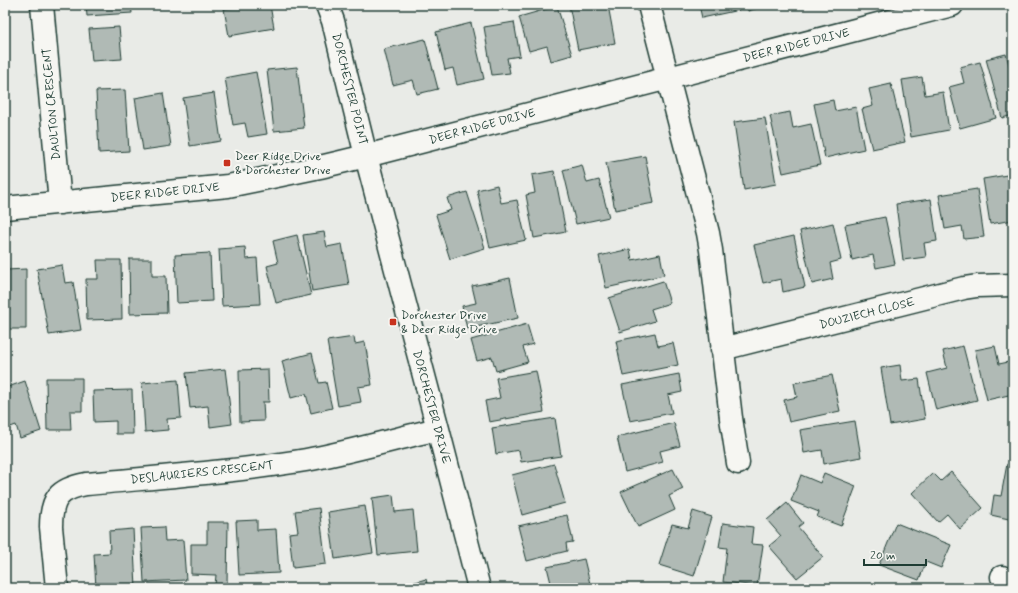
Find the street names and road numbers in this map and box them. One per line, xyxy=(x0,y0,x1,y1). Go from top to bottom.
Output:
street label: DEER RIDGE DRIVE xyxy=(741,25,851,67)
street label: DORCHESTER POINT xyxy=(327,32,371,147)
street label: DAULTON CRESCENT xyxy=(39,47,65,161)
street label: DEER RIDGE DRIVE xyxy=(427,105,537,149)
street label: DEER RIDGE DRIVE xyxy=(110,179,220,207)
street label: DOUZIECH CLOSE xyxy=(818,294,917,334)
street label: DORCHESTER DRIVE xyxy=(408,349,454,466)
street label: DESLAURIERS CRESCENT xyxy=(130,458,275,488)

